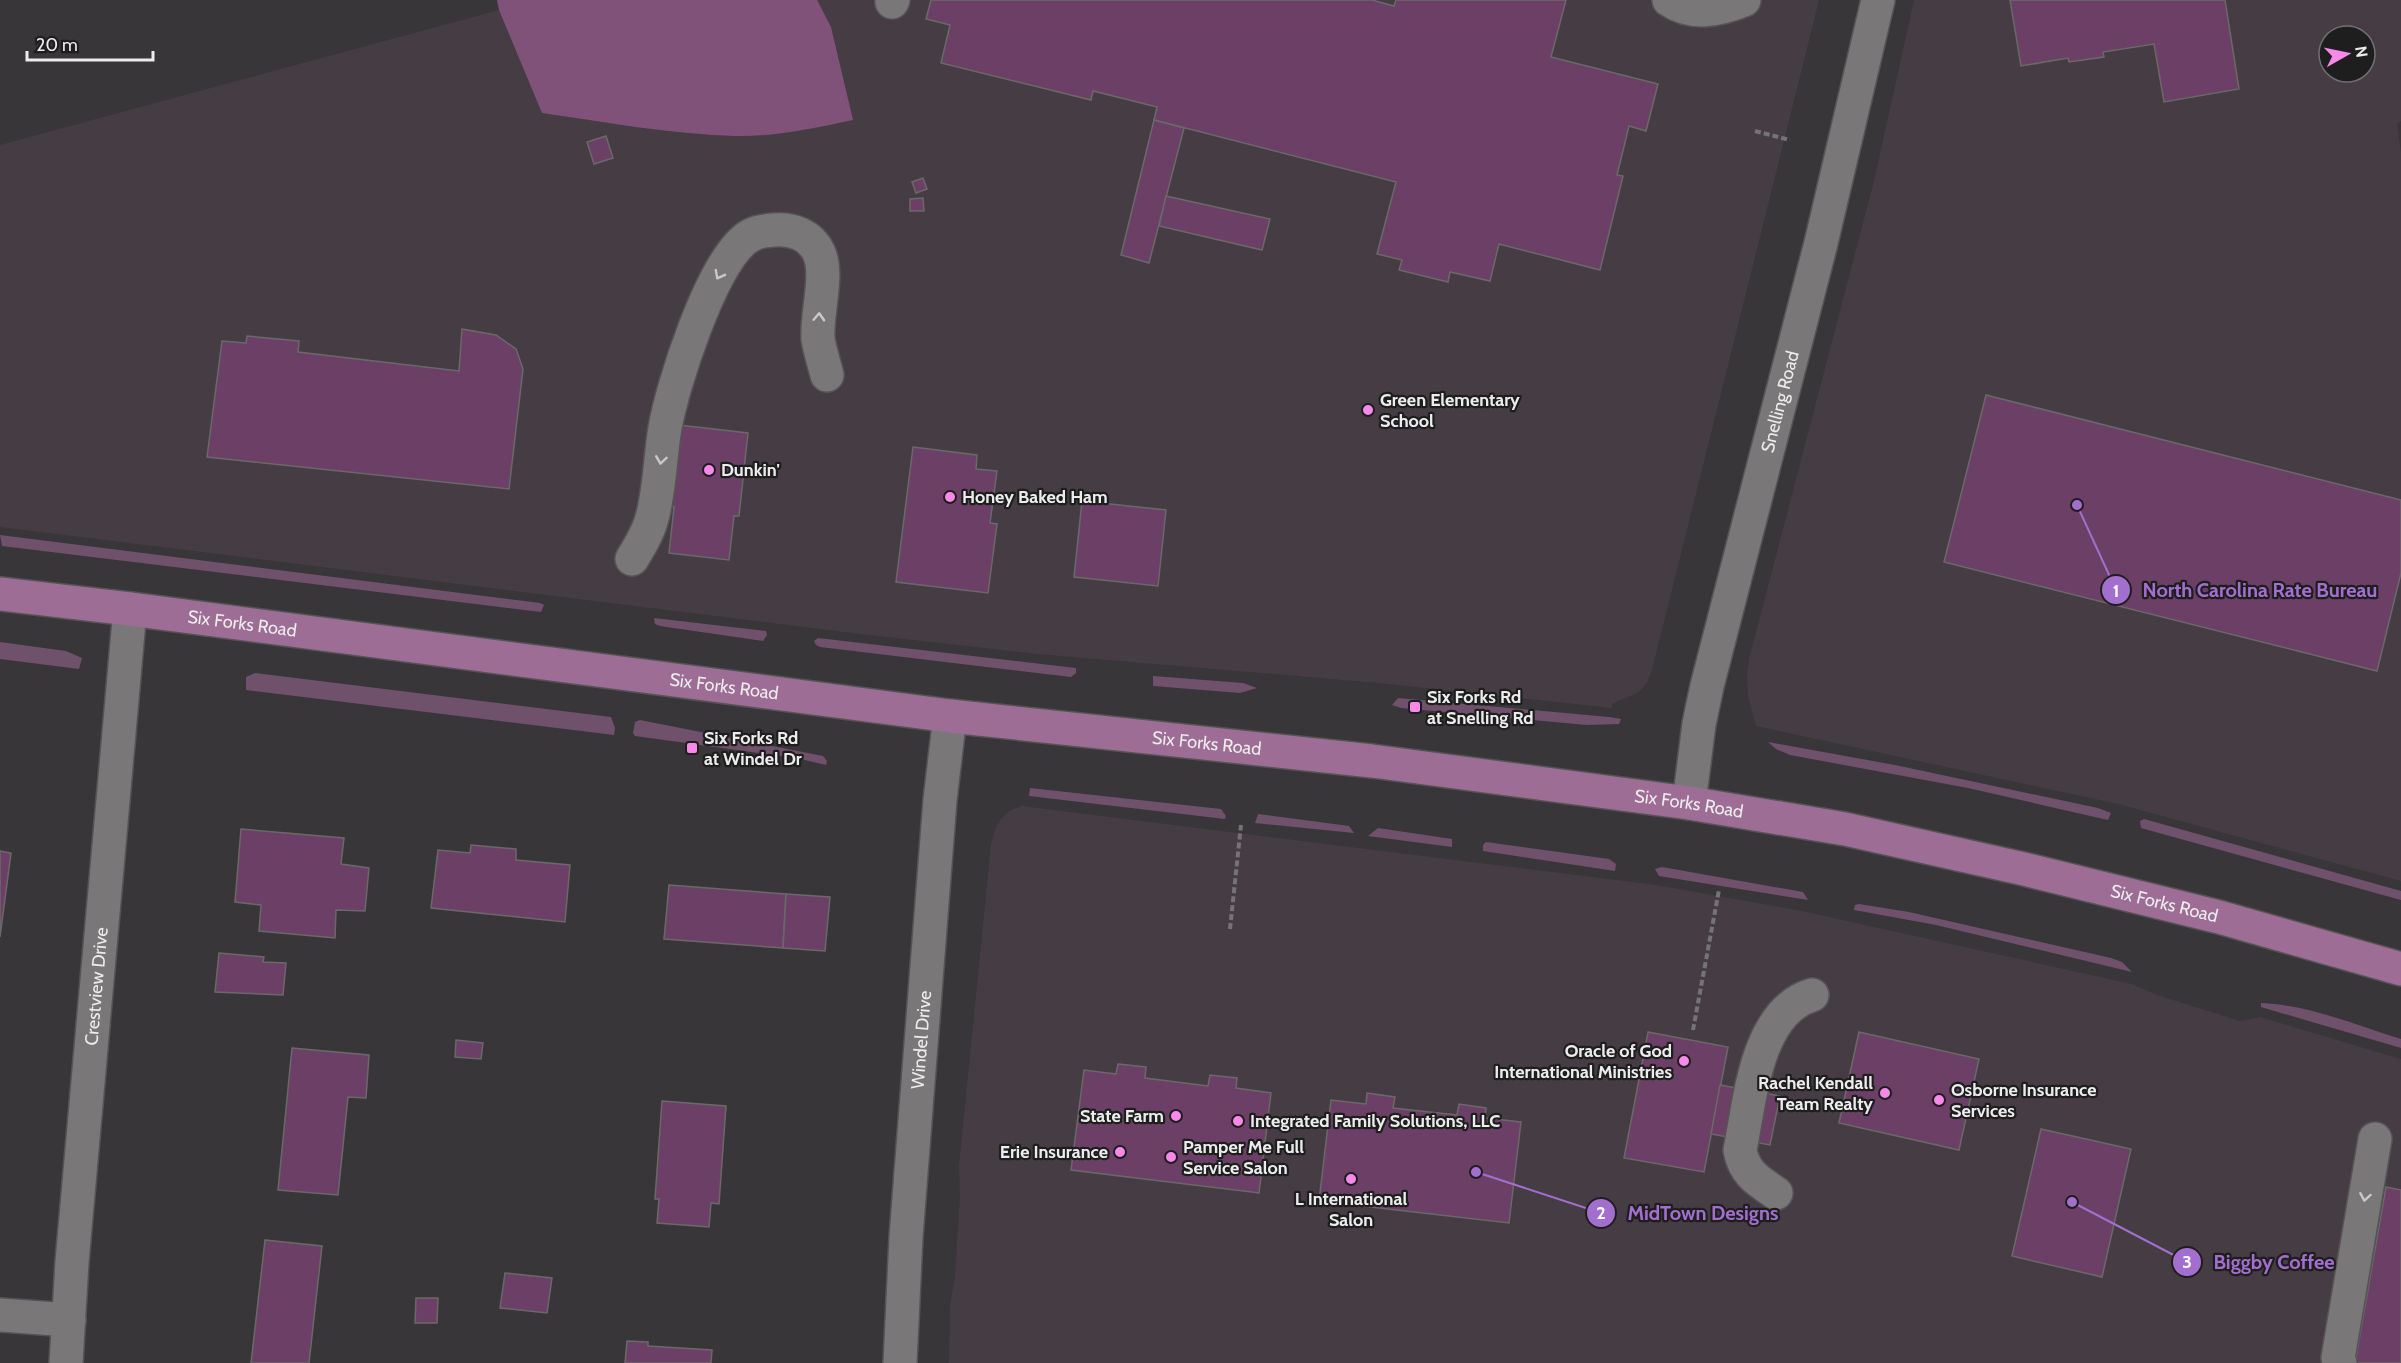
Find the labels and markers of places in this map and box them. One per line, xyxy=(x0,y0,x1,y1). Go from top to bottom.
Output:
place label: Green Elementary School xyxy=(1380,389,1520,432)
marker: Green Elementary School xyxy=(1361,403,1375,417)
place label: Dunkin' xyxy=(721,459,780,481)
marker: Dunkin' xyxy=(702,463,716,477)
place label: Honey Baked Ham xyxy=(962,486,1108,508)
marker: Honey Baked Ham xyxy=(943,490,957,504)
callout: North Carolina Rate Bureau xyxy=(2101,571,2389,609)
place label: Six Forks Rd at Snelling Rd xyxy=(1427,686,1534,729)
marker: Six Forks Rd at Snelling Rd xyxy=(1408,700,1422,714)
place label: Six Forks Rd at Windel Dr xyxy=(704,727,802,770)
marker: Six Forks Rd at Windel Dr xyxy=(685,741,699,755)
place label: Oracle of God International Ministries xyxy=(1494,1040,1672,1083)
marker: Oracle of God International Ministries xyxy=(1677,1054,1691,1068)
place label: Rachel Kendall Team Realty xyxy=(1758,1072,1873,1115)
place label: Osborne Insurance Services xyxy=(1951,1079,2096,1122)
marker: Rachel Kendall Team Realty xyxy=(1878,1086,1892,1100)
marker: Osborne Insurance Services xyxy=(1932,1093,1946,1107)
place label: State Farm xyxy=(1080,1105,1164,1127)
marker: State Farm xyxy=(1169,1109,1183,1123)
place label: Integrated Family Solutions, LLC xyxy=(1250,1110,1500,1132)
marker: Integrated Family Solutions, LLC xyxy=(1231,1114,1245,1128)
place label: Pamper Me Full Service Salon xyxy=(1183,1136,1304,1179)
place label: Erie Insurance xyxy=(1000,1141,1108,1163)
marker: Erie Insurance xyxy=(1113,1145,1127,1159)
marker: Pamper Me Full Service Salon xyxy=(1164,1150,1178,1164)
marker: L International Salon xyxy=(1344,1172,1358,1186)
place label: L International Salon xyxy=(1295,1188,1407,1231)
callout: MidTown Designs xyxy=(1586,1194,1791,1232)
callout: Biggby Coffee xyxy=(2172,1243,2347,1281)

